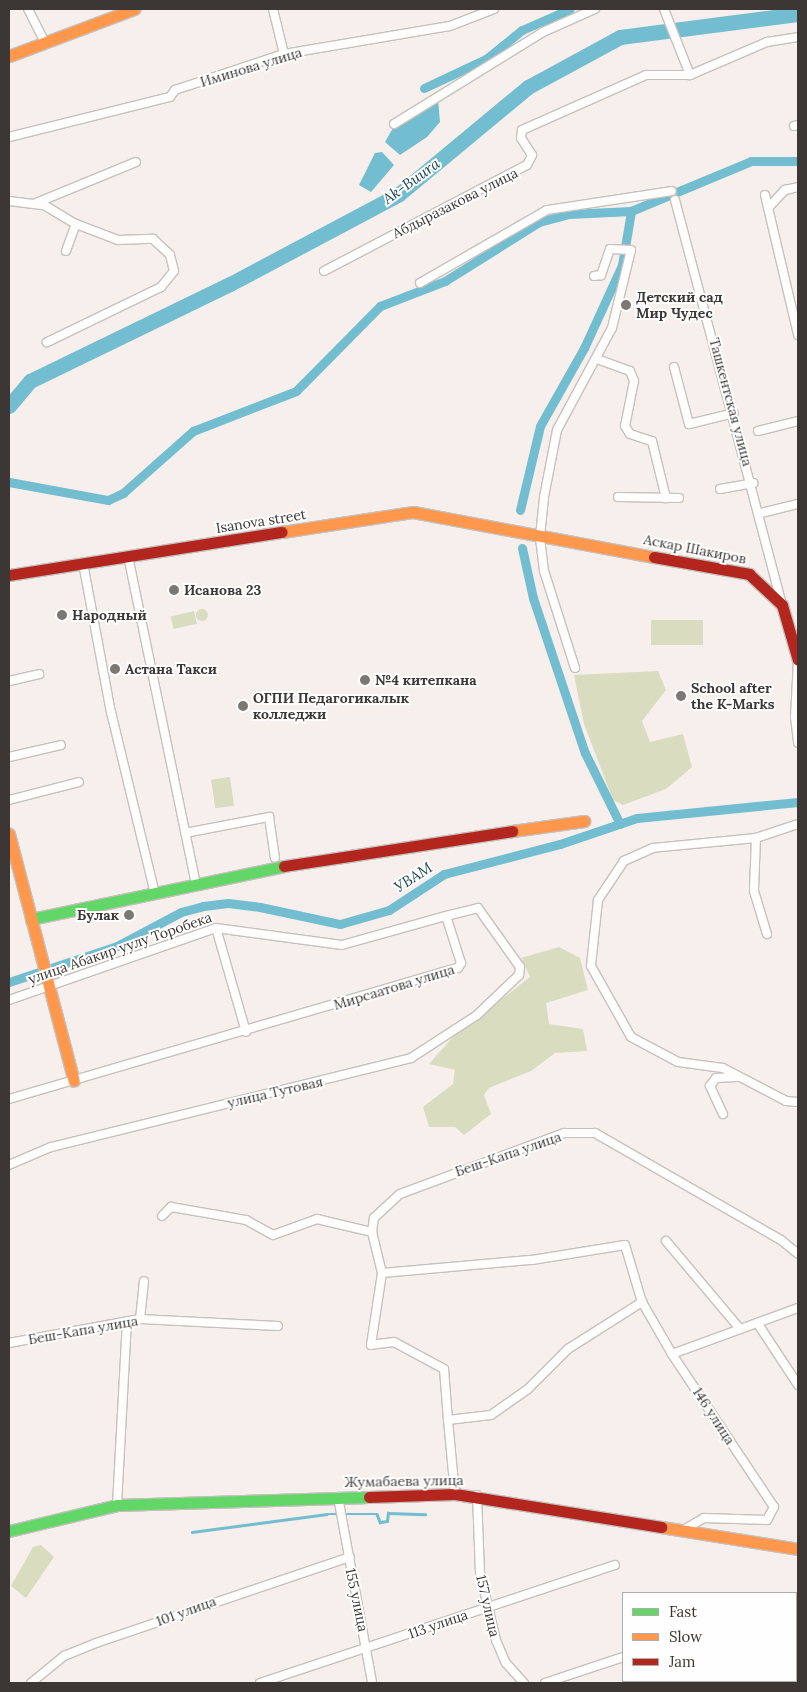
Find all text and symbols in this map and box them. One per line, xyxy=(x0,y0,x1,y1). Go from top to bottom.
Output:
street label: Иминова улица xyxy=(198,44,304,90)
water label: Ak-Buura xyxy=(379,154,443,208)
street label: Абдыразакова улица xyxy=(390,164,520,242)
place label: Детский сад Мир Чудес xyxy=(636,289,723,322)
marker: Детский сад Мир Чудес xyxy=(620,299,632,311)
street label: Ташкентская улица xyxy=(706,336,756,468)
street label: Isanova street xyxy=(215,506,307,536)
street label: Аскар Шакиров xyxy=(642,531,748,567)
place label: Исанова 23 xyxy=(184,582,261,598)
marker: Исанова 23 xyxy=(168,584,180,596)
place label: Народный xyxy=(72,607,147,623)
marker: Народный xyxy=(56,609,68,621)
place label: Астана Такси xyxy=(125,661,217,677)
marker: Астана Такси xyxy=(109,663,121,675)
place label: №4 китепкана xyxy=(375,672,477,688)
marker: №4 китепкана xyxy=(359,674,371,686)
place label: School after the K-Marks xyxy=(691,680,775,712)
place label: ОГПИ Педагогикалык колледжи xyxy=(253,690,409,722)
marker: School after the K-Marks xyxy=(675,690,687,702)
marker: ОГПИ Педагогикалык колледжи xyxy=(237,700,249,712)
water label: УВАМ xyxy=(391,858,435,896)
place label: Булак xyxy=(77,907,119,923)
street label: улица Абакир уулу Торобека xyxy=(26,909,214,987)
marker: Булак xyxy=(123,909,135,921)
street label: Мирсаатова улица xyxy=(332,961,456,1013)
street label: улица Тутовая xyxy=(226,1073,324,1111)
street label: Беш-Капа улица xyxy=(453,1128,563,1180)
street label: Беш-Капа улица xyxy=(27,1312,139,1348)
street label: 146 улица xyxy=(689,1384,739,1448)
street label: Жумабаева улица xyxy=(344,1472,464,1490)
street label: 155 улица xyxy=(342,1567,372,1633)
street label: 157 улица xyxy=(473,1573,503,1639)
street label: 101 улица xyxy=(154,1592,218,1630)
legend xyxy=(622,1592,797,1682)
text: Fast xyxy=(669,1602,697,1621)
street label: 113 улица xyxy=(406,1606,470,1642)
text: Slow xyxy=(669,1627,702,1646)
text: Jam xyxy=(669,1652,696,1671)

